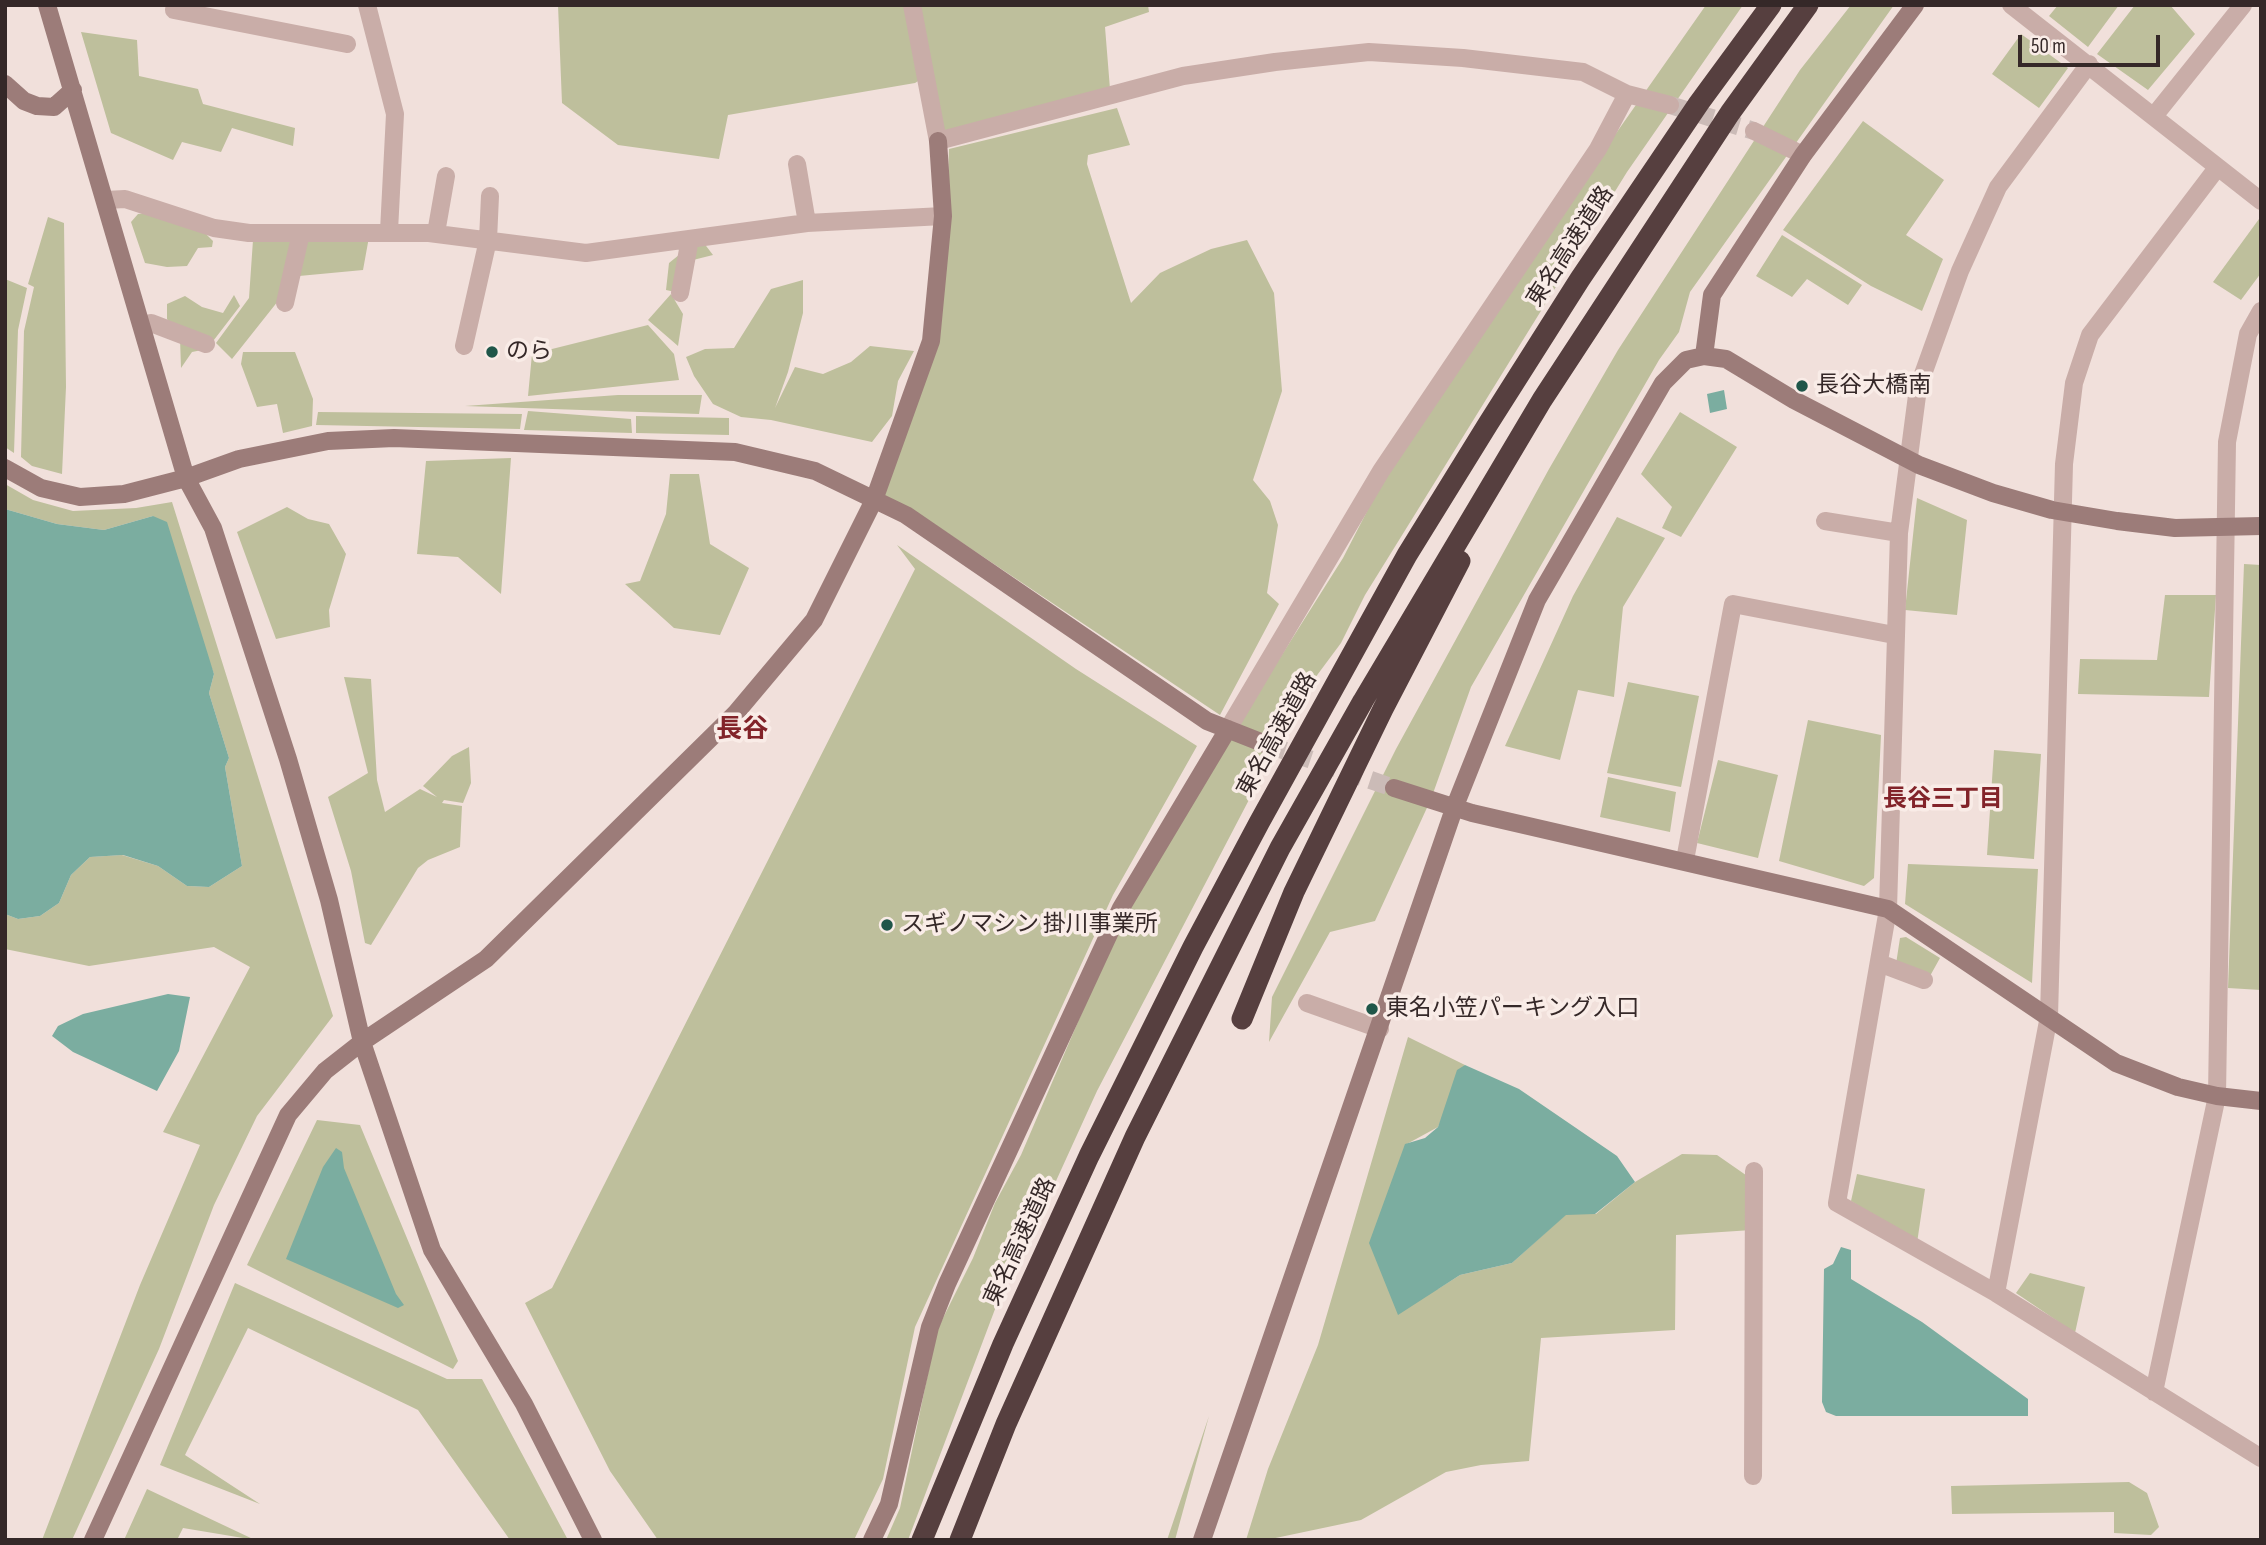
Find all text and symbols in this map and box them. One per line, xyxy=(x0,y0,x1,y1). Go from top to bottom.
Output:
scale bar xyxy=(2021,21,2163,65)
text: 50 m xyxy=(2031,34,2066,59)
street label: 東名高速道路 xyxy=(1522,182,1620,312)
place label: のら xyxy=(506,338,552,366)
marker: のら xyxy=(484,344,500,360)
place label: 長谷大橋南 xyxy=(1816,372,1931,400)
marker: 長谷大橋南 xyxy=(1794,378,1810,394)
street label: 東名高速道路 xyxy=(1232,668,1324,802)
district label: 長谷 xyxy=(716,714,768,746)
district label: 長谷三丁目 xyxy=(1883,786,2003,814)
place label: スギノマシン 掛川事業所 xyxy=(901,911,1158,939)
marker: スギノマシン 掛川事業所 xyxy=(879,917,895,933)
place label: 東名小笠パーキング入口 xyxy=(1386,995,1639,1023)
marker: 東名小笠パーキング入口 xyxy=(1364,1001,1380,1017)
street label: 東名高速道路 xyxy=(979,1174,1063,1310)

